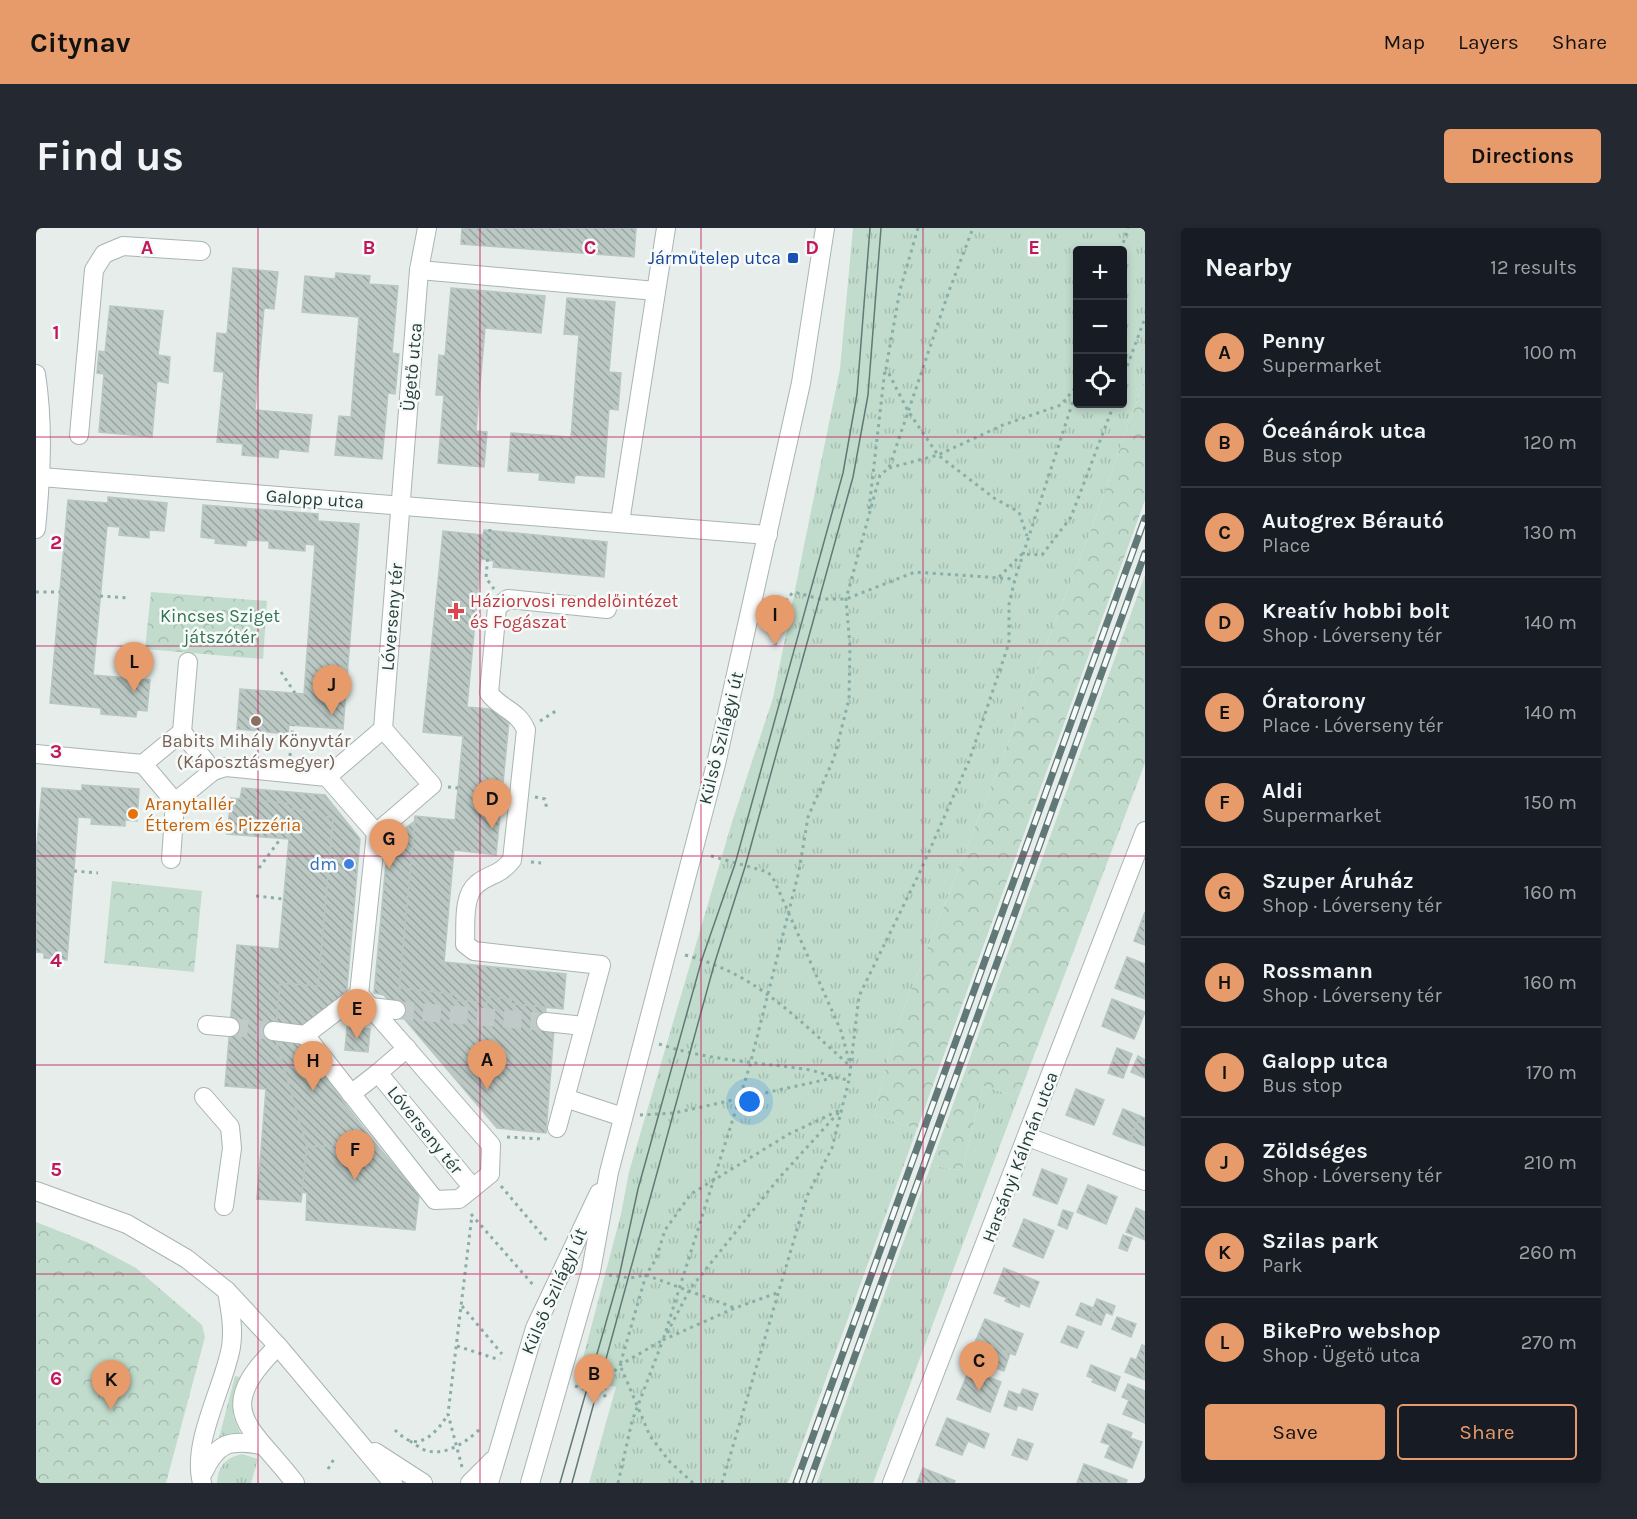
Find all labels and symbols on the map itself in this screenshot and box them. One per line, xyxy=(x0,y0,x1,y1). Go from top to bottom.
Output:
text: A xyxy=(141,236,154,259)
text: B xyxy=(363,236,375,259)
text: C xyxy=(584,236,596,259)
text: D xyxy=(805,236,819,259)
text: E xyxy=(1028,236,1040,259)
place label: Járműtelep utca xyxy=(648,247,781,269)
marker: Járműtelep utca xyxy=(786,251,800,265)
text: 1 xyxy=(52,321,60,344)
street label: Ügető utca xyxy=(397,322,427,412)
street label: Galopp utca xyxy=(265,485,365,513)
text: 2 xyxy=(50,531,62,554)
street label: Lóverseny tér xyxy=(376,562,408,672)
place label: Háziorvosi rendelőintézet és Fogászat xyxy=(470,590,679,633)
pin: I xyxy=(756,596,794,645)
marker: Háziorvosi rendelőintézet és Fogászat xyxy=(447,602,465,620)
park label: Kincses Sziget játszótér xyxy=(160,605,280,648)
pin: L xyxy=(114,642,154,692)
pin: J xyxy=(312,666,352,715)
street label: Külső Szilágyi út xyxy=(694,669,748,807)
marker: Babits Mihály Könyvtár (Káposztásmegyer) xyxy=(249,714,263,728)
place label: Babits Mihály Könyvtár (Káposztásmegyer) xyxy=(162,730,351,773)
text: 3 xyxy=(50,740,62,763)
pin: D xyxy=(472,780,512,829)
place label: Aranytallér Étterem és Pizzéria xyxy=(145,793,301,836)
marker: Aranytallér Étterem és Pizzéria xyxy=(126,807,140,821)
pin: G xyxy=(370,820,408,869)
place label: dm xyxy=(309,853,337,875)
marker: dm xyxy=(342,857,356,871)
text: 4 xyxy=(50,949,62,972)
pin: E xyxy=(338,990,376,1039)
pin: A xyxy=(468,1040,506,1090)
pin: H xyxy=(294,1042,332,1091)
street label: Harsányi Kálmán utca xyxy=(977,1068,1063,1246)
street label: Lóverseny tér xyxy=(383,1081,468,1179)
your location xyxy=(735,1087,764,1116)
pin: F xyxy=(336,1130,374,1180)
text: 5 xyxy=(50,1158,62,1181)
street label: Külső Szilágyi út xyxy=(516,1224,592,1358)
pin: C xyxy=(960,1342,998,1391)
pin: B xyxy=(574,1354,614,1404)
pin: K xyxy=(92,1360,130,1410)
text: 6 xyxy=(50,1367,62,1390)

